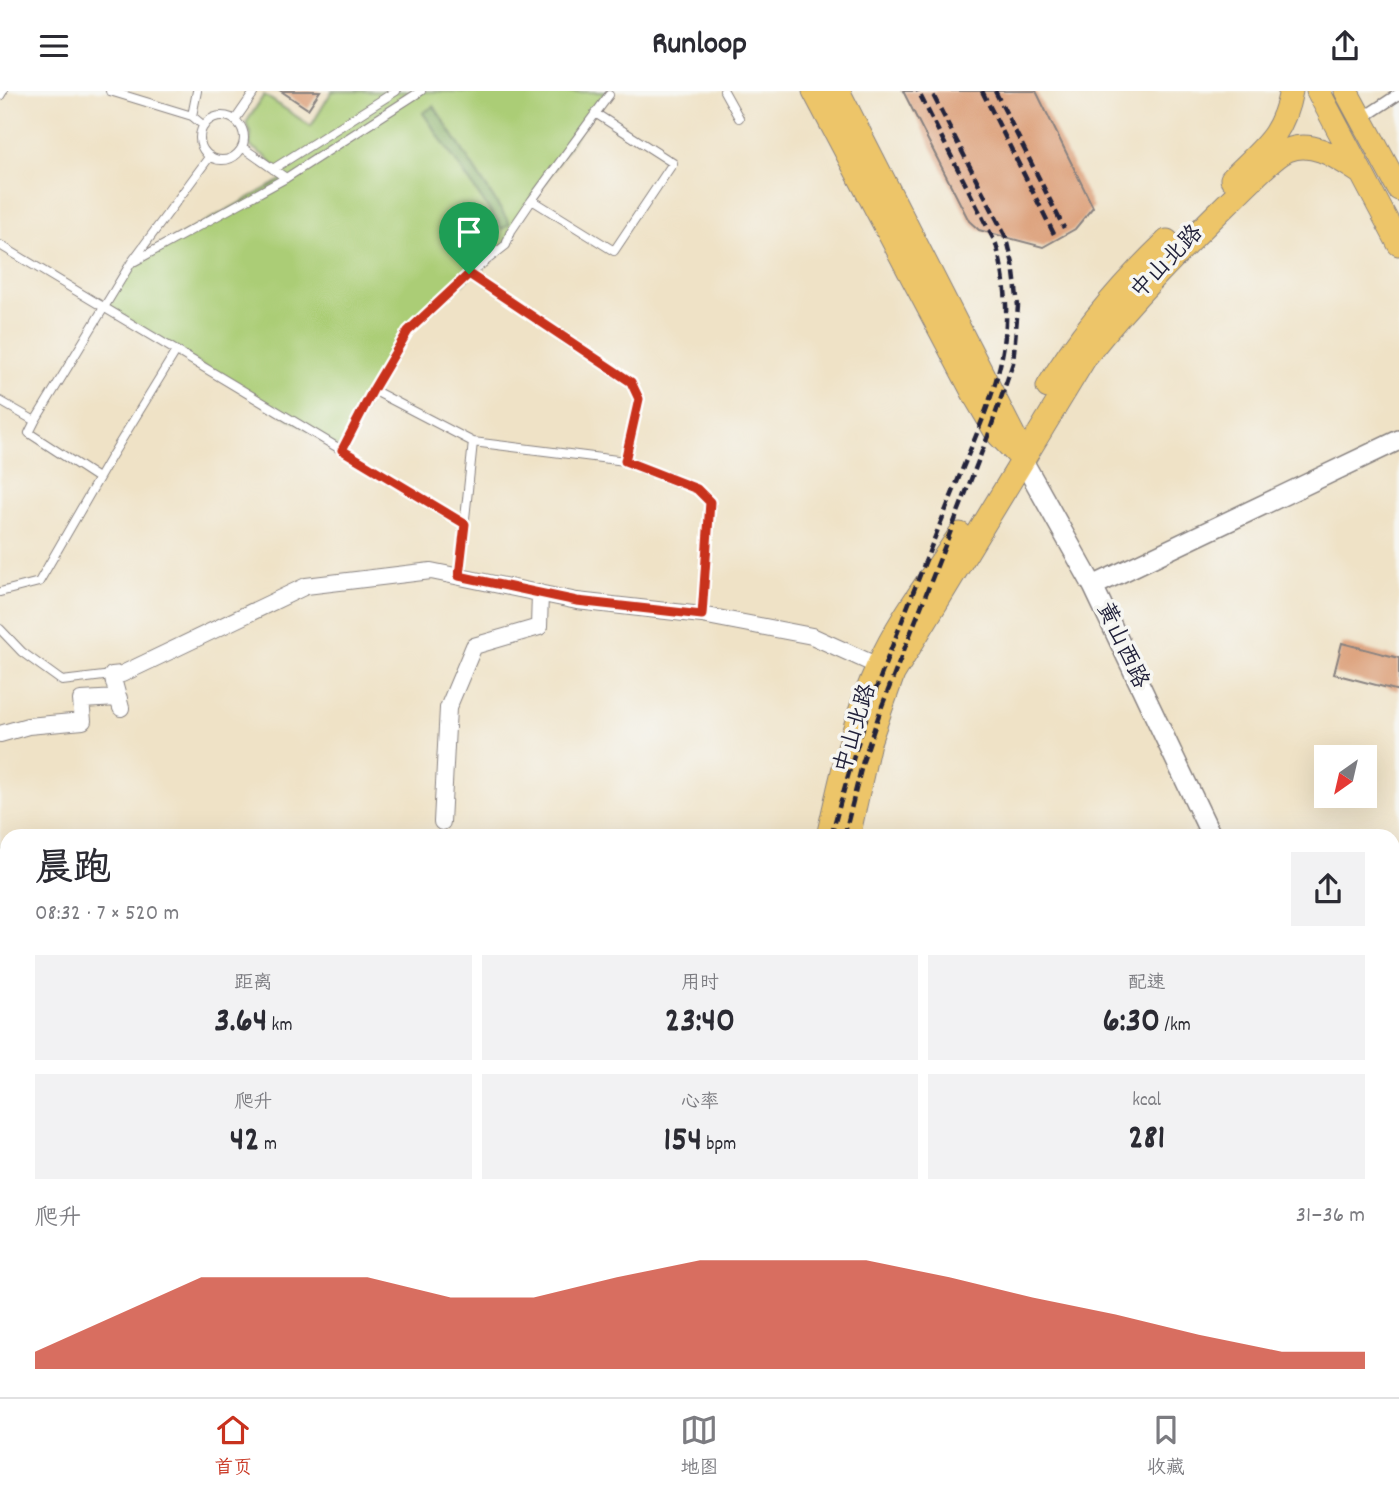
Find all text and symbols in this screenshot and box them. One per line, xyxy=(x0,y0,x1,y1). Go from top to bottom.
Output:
text: Runloop xyxy=(652,23,747,69)
icon: menu xyxy=(35,27,73,65)
icon: share xyxy=(1326,27,1364,65)
pin xyxy=(439,202,499,274)
icon: arrive xyxy=(450,213,488,251)
street label: 中山北路 xyxy=(1124,218,1212,308)
street label: 黄山西路 xyxy=(1087,597,1155,695)
street label: 中山北路 xyxy=(828,680,886,778)
north arrow xyxy=(1314,745,1377,809)
map controls xyxy=(1314,745,1377,808)
text: 晨跑 xyxy=(35,844,111,899)
button: share xyxy=(1291,852,1365,926)
text: 08:32 · 7 × 520 m xyxy=(35,898,179,931)
text: 距离 xyxy=(234,971,272,998)
text: 用时 xyxy=(681,971,719,998)
text: 配速 xyxy=(1128,971,1166,998)
text: 3.64 xyxy=(214,998,267,1048)
text: 23:40 xyxy=(665,998,735,1048)
text: 6:30 xyxy=(1103,998,1160,1048)
text: km xyxy=(267,1013,292,1040)
text: /km xyxy=(1160,1013,1191,1040)
text: kcal xyxy=(1132,1088,1161,1115)
text: 爬升 xyxy=(234,1090,272,1117)
text: 心率 xyxy=(681,1090,719,1117)
text: 281 xyxy=(1128,1115,1165,1165)
text: 42 xyxy=(230,1117,260,1167)
text: 154 xyxy=(664,1117,702,1167)
text: m xyxy=(260,1132,277,1159)
text: bpm xyxy=(702,1132,736,1159)
text: 31–36 m xyxy=(1296,1200,1365,1233)
text: 爬升 xyxy=(35,1203,81,1236)
tab: 首页 xyxy=(214,1411,252,1483)
tab: 地图 xyxy=(680,1411,719,1483)
tab: 收藏 xyxy=(1147,1411,1185,1483)

